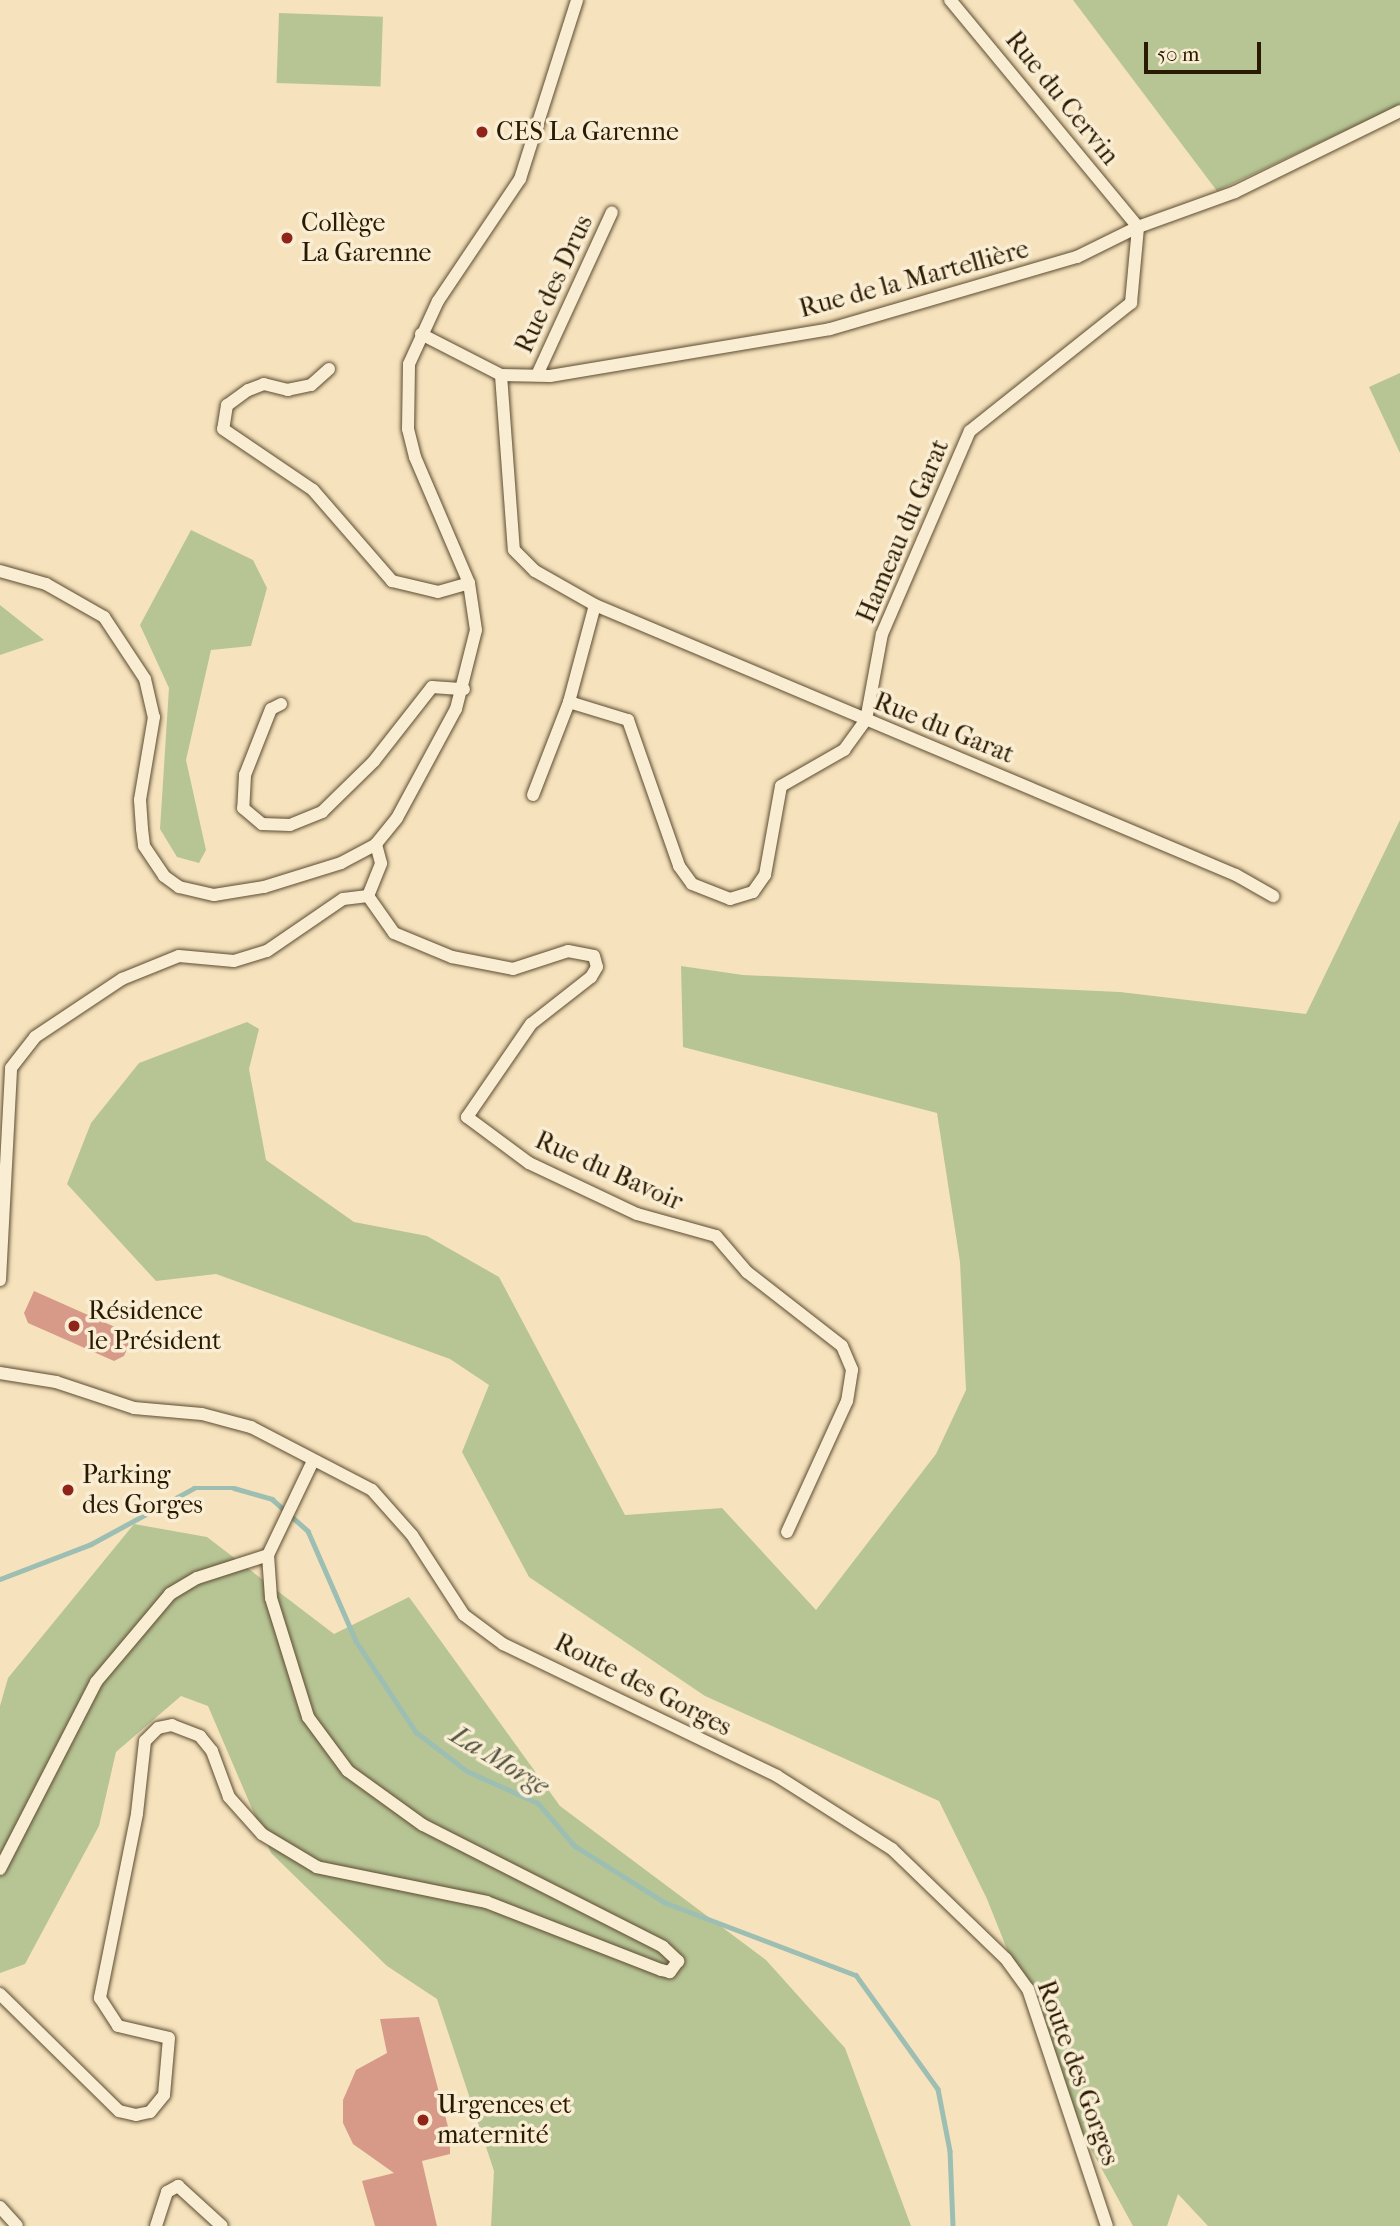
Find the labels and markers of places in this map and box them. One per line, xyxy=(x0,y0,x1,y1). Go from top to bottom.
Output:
place label: CES La Garenne xyxy=(496,116,679,148)
marker: CES La Garenne xyxy=(474,124,490,140)
place label: Collège La Garenne xyxy=(301,207,431,268)
marker: Collège La Garenne xyxy=(279,230,295,246)
place label: Résidence le Président xyxy=(88,1295,221,1356)
marker: Résidence le Président xyxy=(66,1318,82,1334)
place label: Parking des Gorges xyxy=(82,1459,203,1520)
marker: Parking des Gorges xyxy=(60,1482,76,1498)
place label: Urgences et maternité xyxy=(437,2089,572,2150)
marker: Urgences et maternité xyxy=(415,2112,431,2128)

